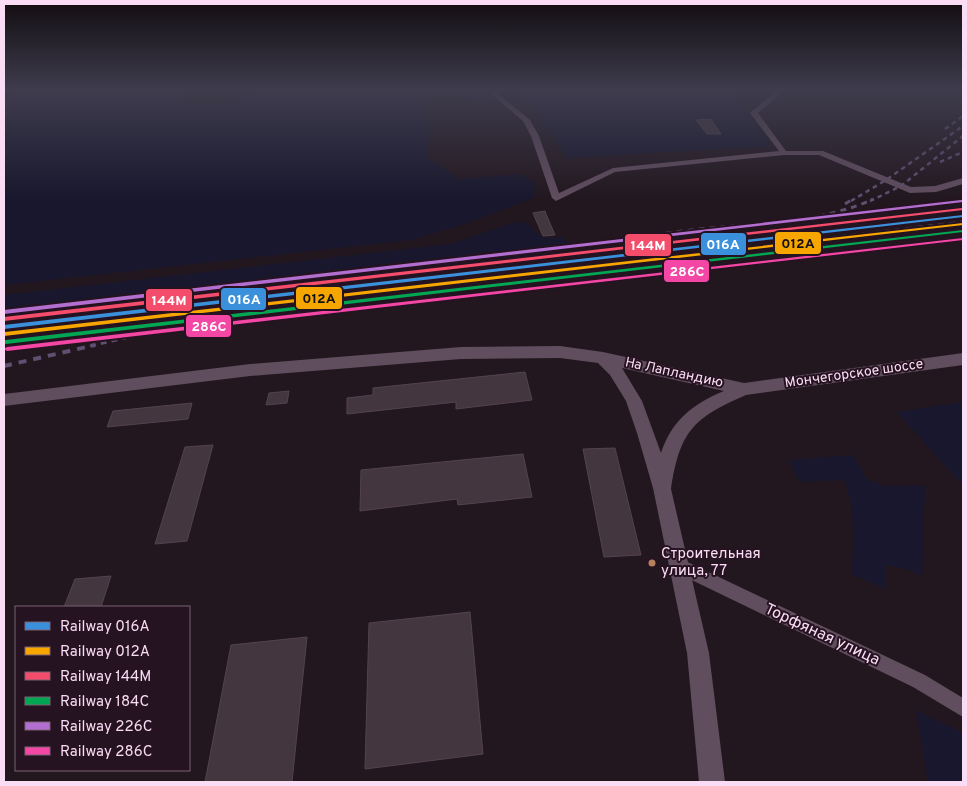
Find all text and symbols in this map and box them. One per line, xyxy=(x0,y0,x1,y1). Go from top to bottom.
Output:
line badge: 012А xyxy=(774,231,822,255)
line badge: 016А xyxy=(700,232,747,256)
line badge: 144М xyxy=(624,233,672,257)
text: 012А xyxy=(781,236,815,253)
text: 016А xyxy=(706,237,740,254)
text: 144М xyxy=(631,238,665,255)
line badge: 286С xyxy=(663,259,710,283)
text: 286С xyxy=(670,264,705,281)
line badge: 012А xyxy=(295,286,343,310)
line badge: 016А xyxy=(220,287,267,311)
line badge: 144М xyxy=(145,288,193,312)
text: 012А xyxy=(302,291,336,308)
text: 016А xyxy=(227,292,261,309)
text: 144М xyxy=(152,293,186,310)
line badge: 286С xyxy=(185,314,232,338)
text: 286С xyxy=(192,319,227,336)
street label: На Лапландию xyxy=(623,354,725,392)
street label: Мончегорское шоссе xyxy=(784,356,924,392)
place label: Строительная улица, 77 xyxy=(661,545,761,581)
marker: Строительная улица, 77 xyxy=(647,558,657,568)
street label: Торфяная улица xyxy=(761,600,883,670)
legend xyxy=(15,606,190,771)
text: Railway 016А xyxy=(60,618,150,637)
text: Railway 012А xyxy=(60,643,150,662)
text: Railway 144М xyxy=(60,668,151,687)
text: Railway 184С xyxy=(60,693,149,712)
text: Railway 226С xyxy=(60,718,152,737)
text: Railway 286С xyxy=(60,743,152,762)

